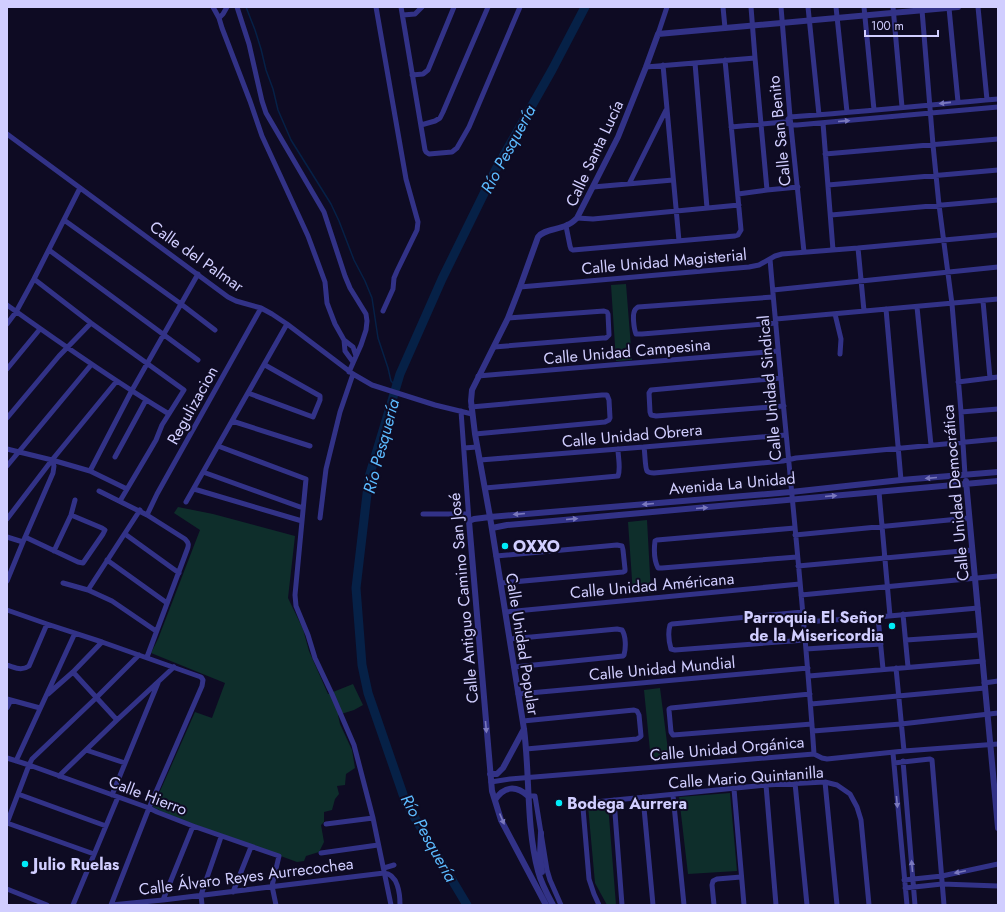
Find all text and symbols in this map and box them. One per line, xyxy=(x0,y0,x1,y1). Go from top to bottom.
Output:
scale bar xyxy=(865,12,938,38)
text: 100 m xyxy=(871,17,904,35)
street label: Calle San Benito xyxy=(762,74,797,187)
street label: Calle Santa Lucía xyxy=(560,96,629,210)
water label: Río Pesquería xyxy=(475,100,542,198)
one-way arrow xyxy=(939,100,951,107)
one-way arrow xyxy=(838,118,850,125)
street label: Calle del Palmar xyxy=(145,215,249,298)
street label: Calle Unidad Magisterial xyxy=(580,243,748,280)
street label: Calle Unidad Sindical xyxy=(752,314,787,462)
street label: Calle Unidad Campesina xyxy=(543,333,712,370)
street label: Regulizacion xyxy=(161,362,223,449)
water label: Río Pesquería xyxy=(357,395,405,496)
street label: Calle Unidad Democrática xyxy=(936,404,975,582)
street label: Calle Unidad Obrera xyxy=(561,418,703,453)
street label: Avenida La Unidad xyxy=(668,466,796,500)
one-way arrow xyxy=(925,475,937,481)
street label: Calle Antiguo Camino San José xyxy=(443,492,484,704)
one-way arrow xyxy=(825,493,837,500)
one-way arrow xyxy=(642,500,654,507)
one-way arrow xyxy=(696,504,708,511)
one-way arrow xyxy=(513,511,525,518)
one-way arrow xyxy=(566,516,578,523)
place label: OXXO xyxy=(513,535,560,558)
marker: OXXO xyxy=(500,541,510,551)
street label: Calle Unidad Américana xyxy=(569,567,735,604)
street label: Calle Unidad Popular xyxy=(500,571,545,717)
place label: Parroquia El Señor de la Misericordia xyxy=(743,606,884,647)
marker: Parroquia El Señor de la Misericordia xyxy=(887,621,897,631)
street label: Calle Unidad Mundial xyxy=(588,651,736,686)
one-way arrow xyxy=(483,721,490,733)
street label: Calle Unidad Orgánica xyxy=(649,730,805,767)
street label: Calle Mario Quintanilla xyxy=(668,761,824,794)
street label: Calle Hierro xyxy=(105,770,191,821)
water label: Río Pesquería xyxy=(395,790,463,887)
place label: Bodega Aurrera xyxy=(567,792,687,815)
one-way arrow xyxy=(894,796,901,808)
marker: Bodega Aurrera xyxy=(554,798,564,808)
one-way arrow xyxy=(499,814,505,826)
street label: Calle Álvaro Reyes Aurrecochea xyxy=(137,852,355,901)
place label: Julio Ruelas xyxy=(30,853,119,876)
marker: Julio Ruelas xyxy=(20,859,30,869)
one-way arrow xyxy=(909,860,915,872)
one-way arrow xyxy=(954,870,966,876)

